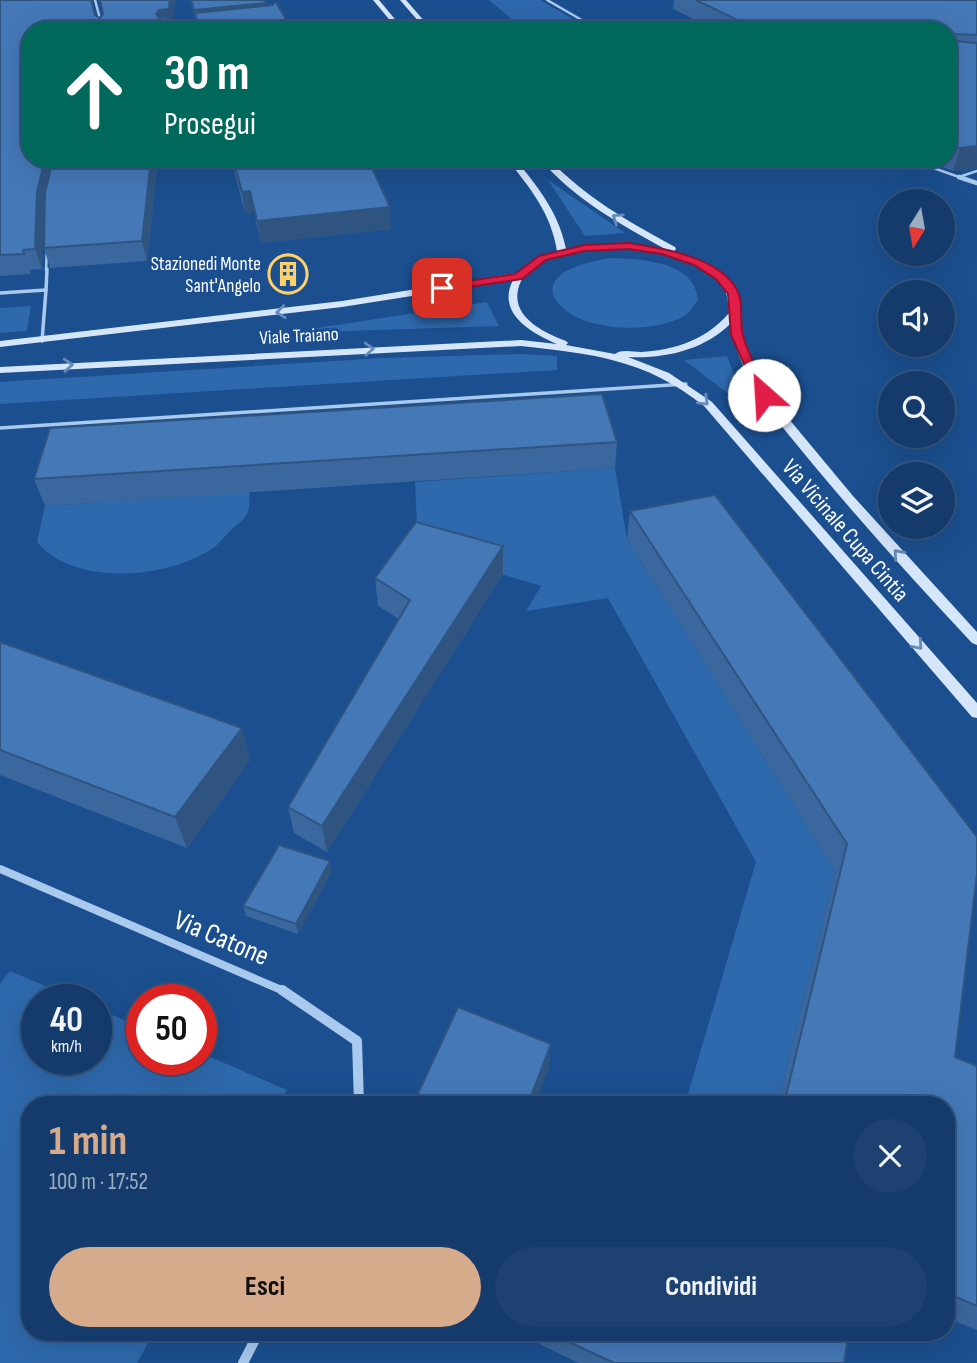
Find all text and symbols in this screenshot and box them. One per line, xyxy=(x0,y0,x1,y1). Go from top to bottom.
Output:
text: 30 m xyxy=(164,45,249,104)
icon: ahead xyxy=(49,49,140,140)
text: Prosegui xyxy=(164,105,256,144)
north arrow xyxy=(878,189,956,266)
map controls xyxy=(878,189,955,539)
one-way arrow xyxy=(612,213,625,226)
place label: Stazionedi Monte Sant'Angelo xyxy=(151,253,261,298)
building icon: Stazionedi Monte Sant'Angelo xyxy=(267,253,309,295)
pin xyxy=(412,258,472,318)
icon: arrive xyxy=(423,269,461,307)
button: sound xyxy=(878,280,955,357)
one-way arrow xyxy=(275,304,287,319)
street label: Viale Traiano xyxy=(259,323,339,350)
one-way arrow xyxy=(363,342,374,357)
one-way arrow xyxy=(63,358,74,373)
position arrow xyxy=(727,358,801,432)
button: search xyxy=(878,371,955,448)
one-way arrow xyxy=(695,392,708,405)
street label: Via Vicinale Cupa Cintia xyxy=(776,454,915,608)
button: layers xyxy=(878,462,955,539)
one-way arrow xyxy=(894,549,906,562)
one-way arrow xyxy=(910,637,922,650)
street label: Via Catone xyxy=(169,904,274,973)
speed limit sign: 50 xyxy=(126,984,217,1075)
text: 40 xyxy=(50,999,83,1042)
text: km/h xyxy=(51,1036,82,1057)
text: 1 min xyxy=(49,1116,127,1167)
button: close xyxy=(853,1119,927,1193)
text: 100 m · 17:52 xyxy=(49,1168,148,1196)
button: Esci xyxy=(49,1247,481,1327)
button: Condividi xyxy=(495,1247,927,1327)

